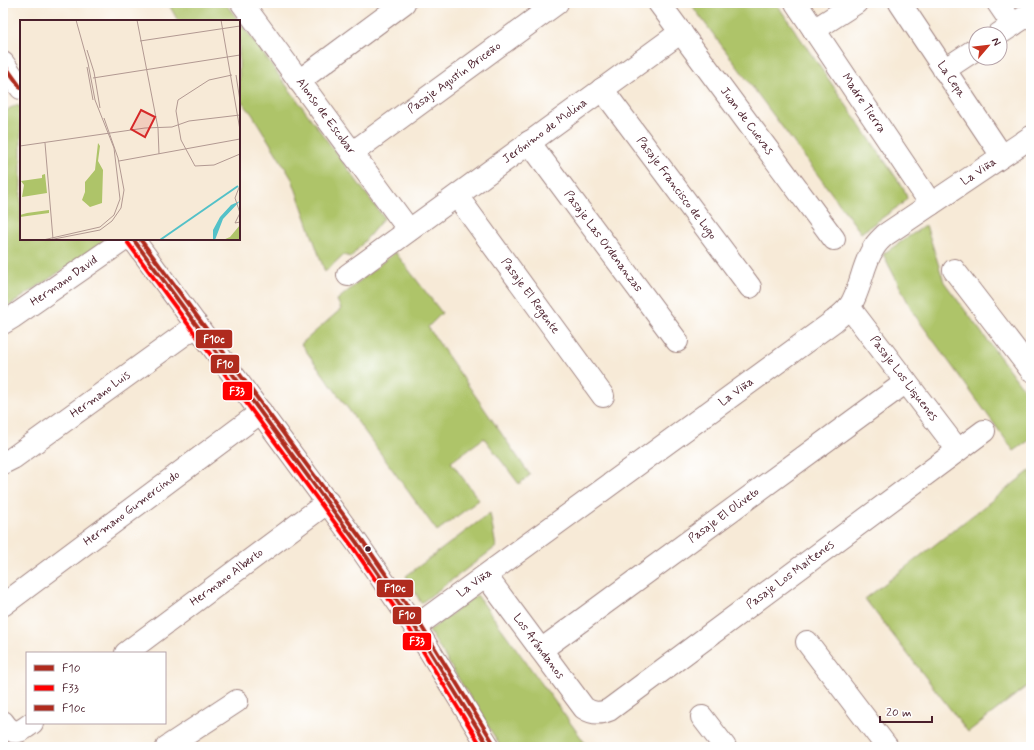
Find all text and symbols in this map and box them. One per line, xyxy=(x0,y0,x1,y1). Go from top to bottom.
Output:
inset map xyxy=(20,20,240,240)
north arrow xyxy=(968,26,1008,66)
text: N xyxy=(988,35,1004,48)
street label: Pasaje Agustín Briceño xyxy=(404,38,505,118)
street label: La Cepa xyxy=(933,58,969,102)
street label: Madre Tierra xyxy=(838,70,889,137)
street label: Alonso de Escobar xyxy=(292,75,359,158)
street label: Juan de Cuevas xyxy=(716,84,777,158)
street label: Jerónimo de Molina xyxy=(499,95,591,168)
street label: Pasaje Francisco de Lugo xyxy=(633,134,720,243)
street label: La Viña xyxy=(958,154,1000,190)
street label: Pasaje Las Ordenanzas xyxy=(560,188,646,295)
street label: Hermano David xyxy=(27,252,101,310)
street label: Pasaje El Regente xyxy=(497,255,563,337)
line badge: F10c xyxy=(195,329,233,349)
text: F10c xyxy=(203,333,225,347)
street label: Pasaje Los Liquenes xyxy=(866,333,941,425)
line badge: F10 xyxy=(210,354,240,374)
text: F10 xyxy=(216,358,234,372)
street label: Hermano Luis xyxy=(67,367,134,422)
street label: La Viña xyxy=(716,374,757,410)
line badge: F33 xyxy=(222,381,253,401)
text: F33 xyxy=(229,385,245,399)
street label: Hermano Gumercindo xyxy=(80,467,183,550)
street label: Pasaje El Oliveto xyxy=(685,484,763,547)
street label: Pasaje Los Maitenes xyxy=(743,537,838,613)
unlabelled marker xyxy=(363,544,373,554)
street label: Hermano Alberto xyxy=(187,545,267,610)
street label: La Viña xyxy=(454,565,496,602)
line badge: F10c xyxy=(376,579,414,598)
text: F10c xyxy=(384,582,406,596)
line badge: F10 xyxy=(392,606,422,625)
text: F10 xyxy=(398,609,416,623)
street label: Los Arándanos xyxy=(509,611,568,683)
line badge: F33 xyxy=(402,632,432,651)
text: F33 xyxy=(409,635,425,649)
legend xyxy=(26,652,166,724)
text: F10 xyxy=(62,661,81,677)
text: F33 xyxy=(62,681,79,697)
scale bar xyxy=(880,698,932,724)
text: F10c xyxy=(62,701,86,717)
text: 20 m xyxy=(886,705,912,721)

